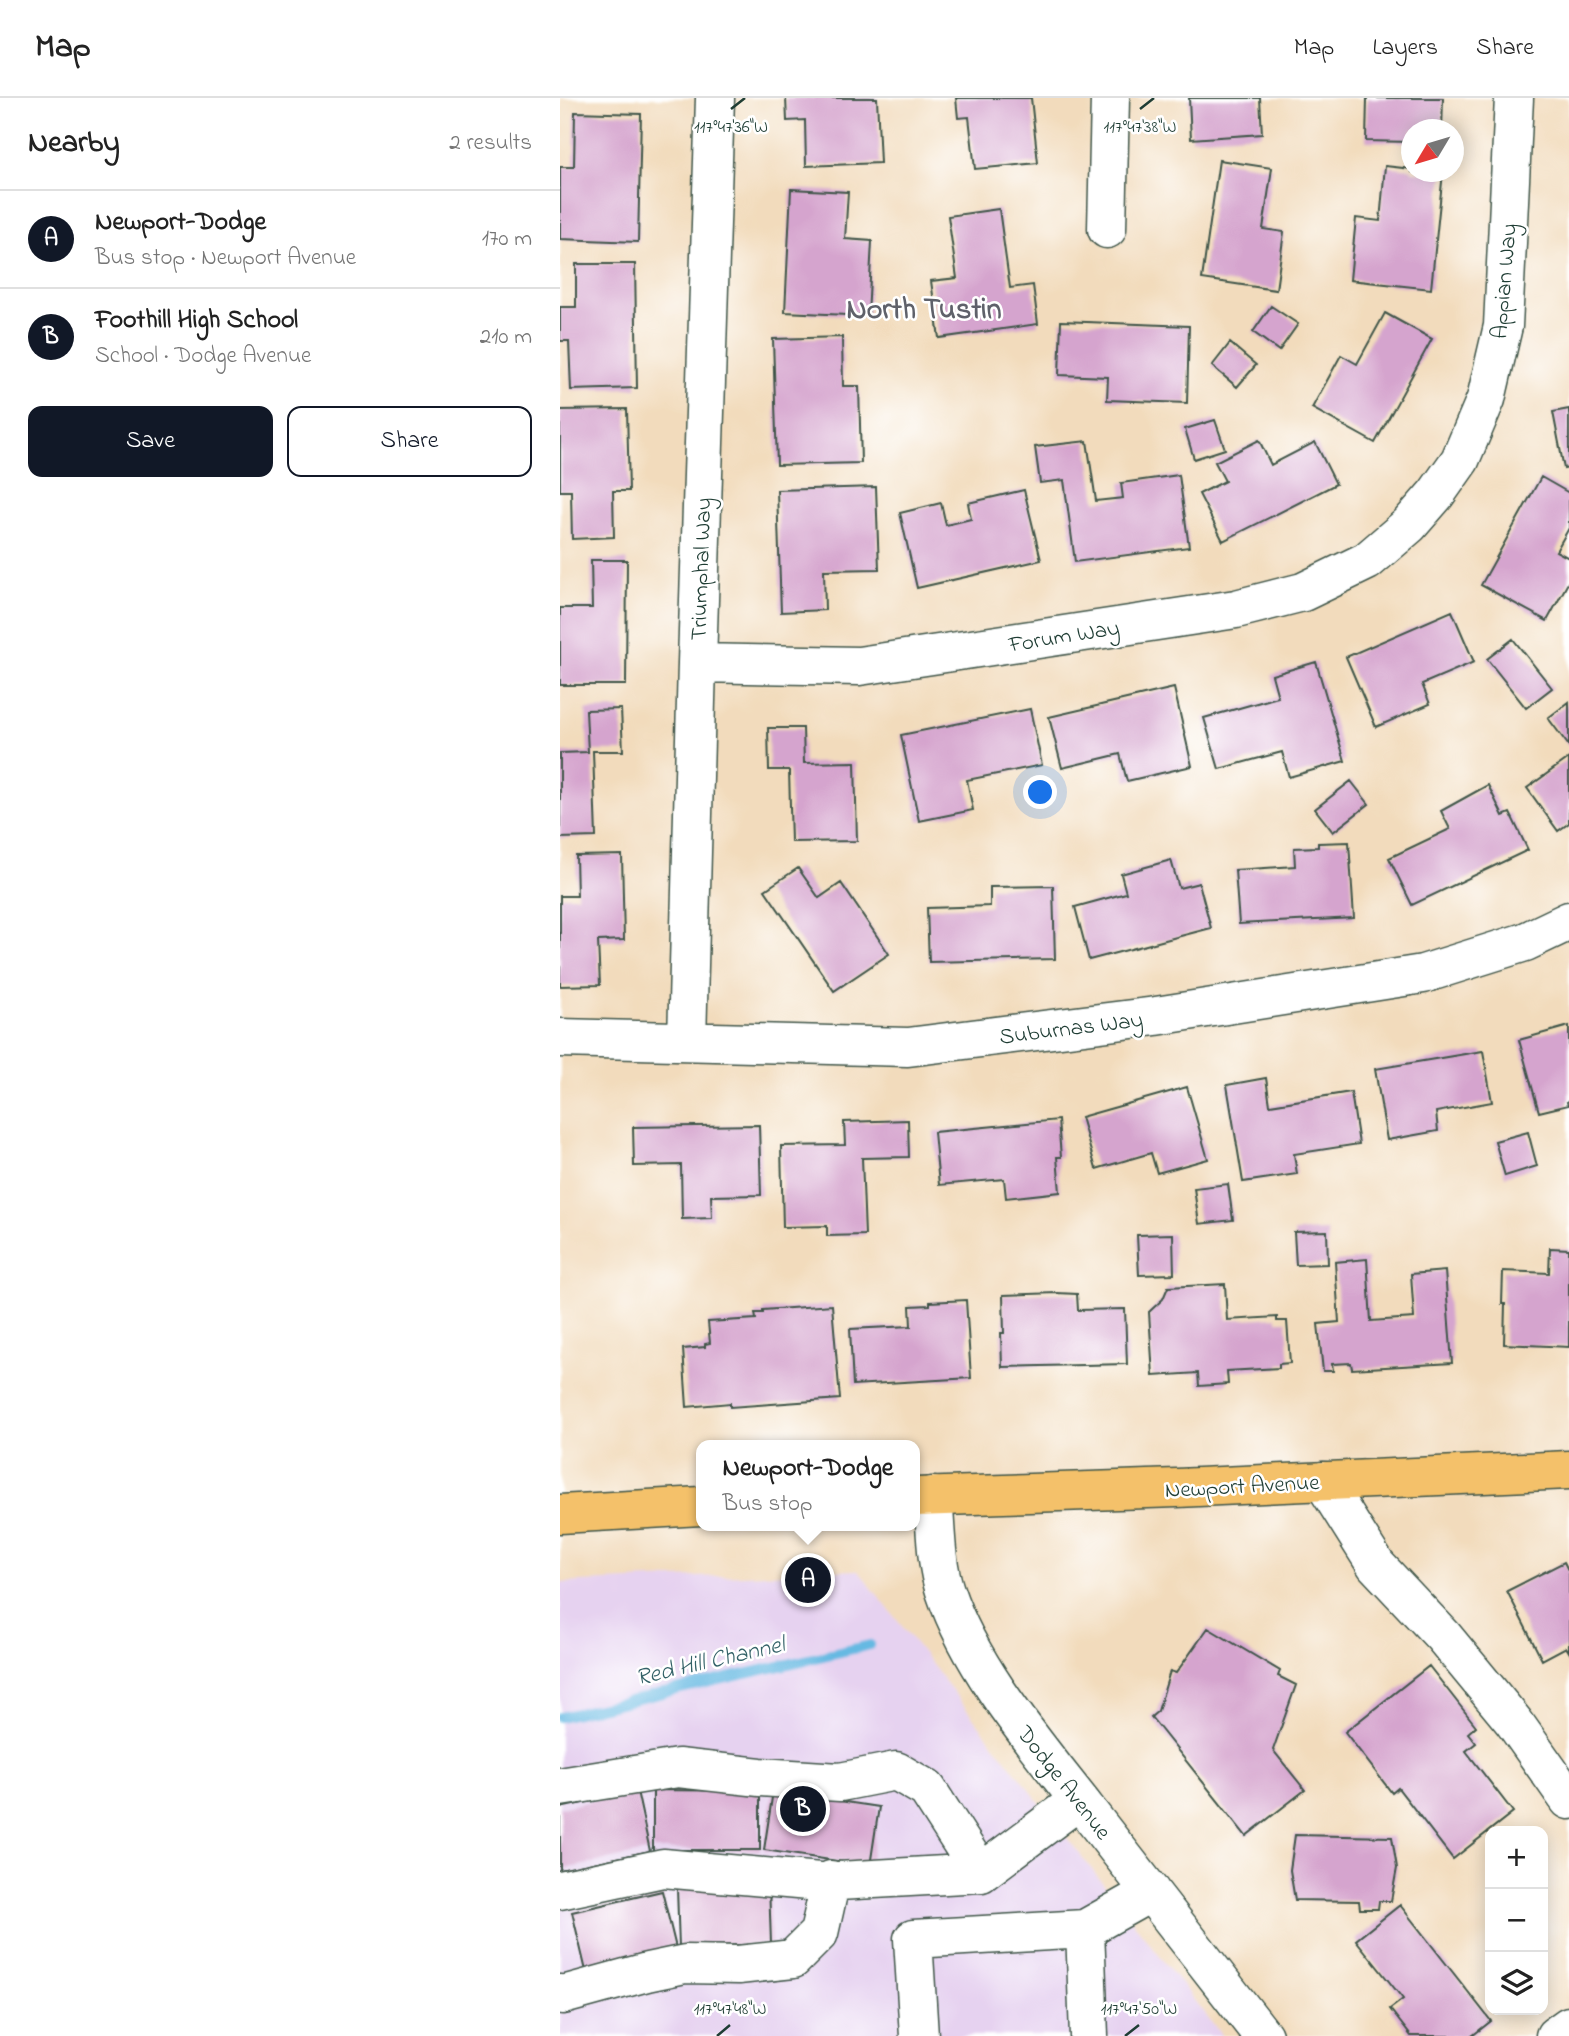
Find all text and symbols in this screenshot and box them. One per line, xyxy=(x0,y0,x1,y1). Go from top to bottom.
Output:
text: Map xyxy=(35,24,91,72)
text: Map xyxy=(1294,31,1334,66)
text: Layers xyxy=(1372,31,1438,66)
text: Share xyxy=(1476,31,1534,66)
text: 117°47'36"W xyxy=(694,115,768,141)
text: 117°47'38"W xyxy=(1104,115,1176,141)
north arrow xyxy=(1401,119,1464,182)
text: Nearby xyxy=(28,122,120,166)
text: 2 results xyxy=(449,127,532,160)
text: Newport-Dodge xyxy=(95,204,266,242)
street label: Appian Way xyxy=(1484,222,1529,341)
text: A xyxy=(44,223,58,256)
text: 170 m xyxy=(482,223,532,256)
text: Bus stop · Newport Avenue xyxy=(95,242,356,275)
district label: North Tustin xyxy=(847,289,1002,333)
text: Foothill High School xyxy=(95,302,298,340)
text: B xyxy=(43,321,59,354)
text: 210 m xyxy=(480,321,532,354)
text: School · Dodge Avenue xyxy=(95,340,311,373)
button: Save xyxy=(28,406,273,477)
button: Share xyxy=(287,406,532,477)
street label: Triumphal Way xyxy=(684,497,723,641)
street label: Forum Way xyxy=(1006,612,1122,665)
your location xyxy=(1023,775,1057,809)
street label: Suburnas Way xyxy=(998,1004,1145,1057)
popup xyxy=(696,1440,920,1531)
text: Newport-Dodge xyxy=(722,1450,894,1488)
street label: Newport Avenue xyxy=(1164,1467,1321,1508)
text: Bus stop xyxy=(722,1488,812,1521)
pin: A xyxy=(785,1554,831,1606)
water label: Red Hill Channel xyxy=(633,1628,791,1697)
street label: Dodge Avenue xyxy=(1006,1719,1119,1849)
pin: B xyxy=(780,1783,826,1835)
map controls xyxy=(1485,1826,1548,2015)
button: + xyxy=(1485,1826,1548,1889)
button: − xyxy=(1485,1889,1548,1952)
button: layers xyxy=(1485,1952,1548,2015)
text: 117°47'48"W xyxy=(694,1997,766,2023)
text: 117°47'50"W xyxy=(1101,1997,1177,2023)

